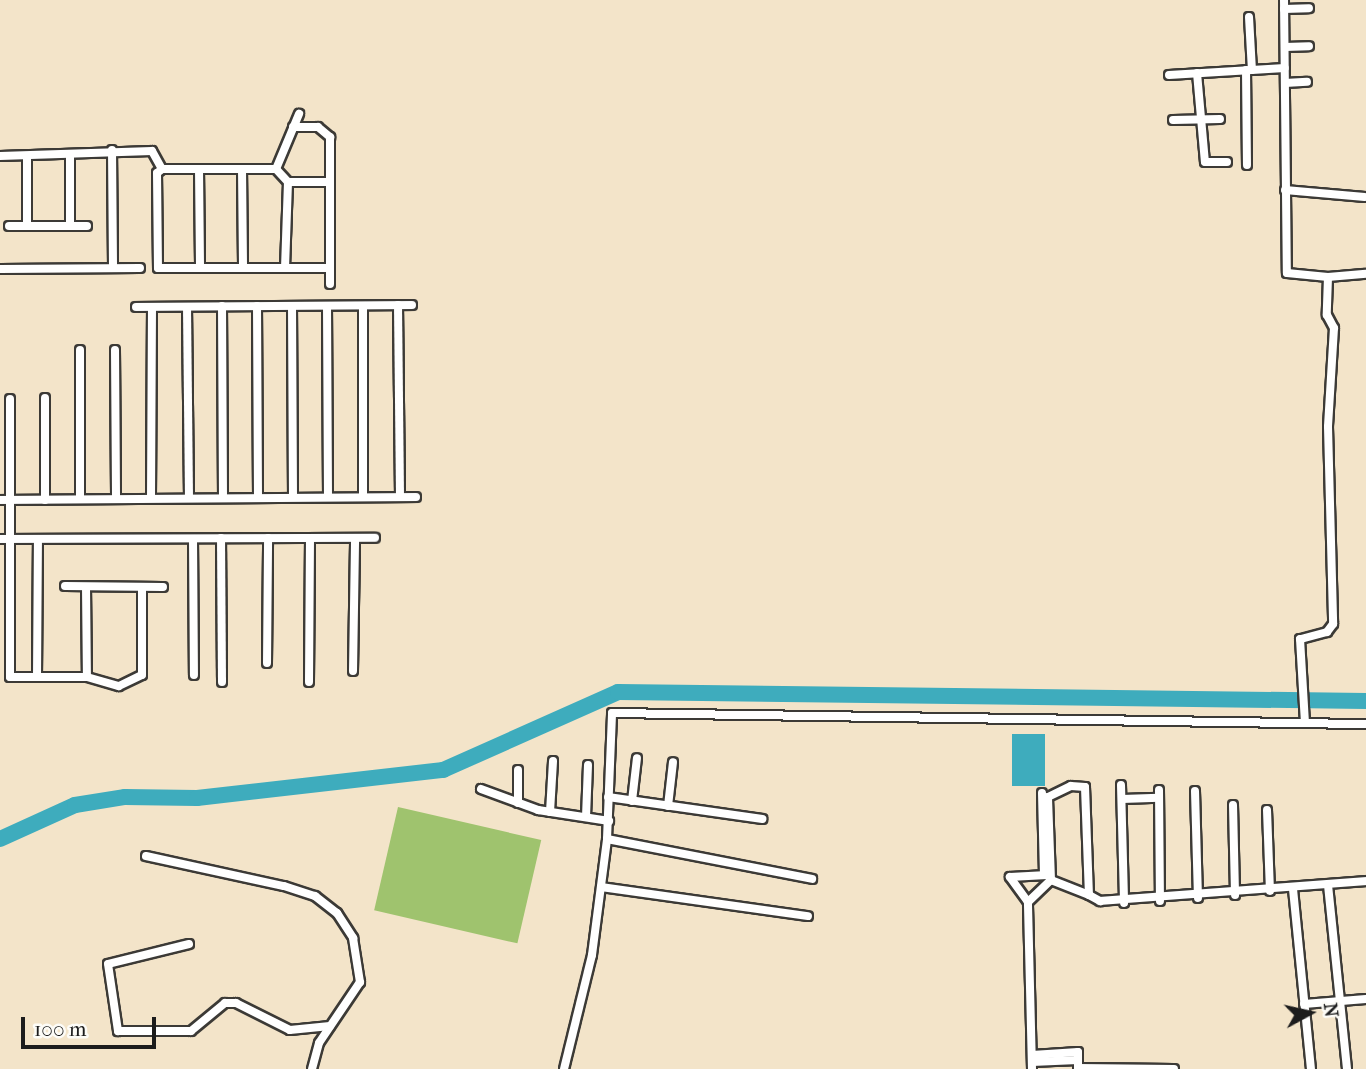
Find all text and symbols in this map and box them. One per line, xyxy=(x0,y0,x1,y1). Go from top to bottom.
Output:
north arrow xyxy=(1275,978,1345,1048)
text: N xyxy=(1319,1001,1343,1019)
scale bar xyxy=(24,1002,159,1046)
text: 100 m xyxy=(34,1017,87,1041)

